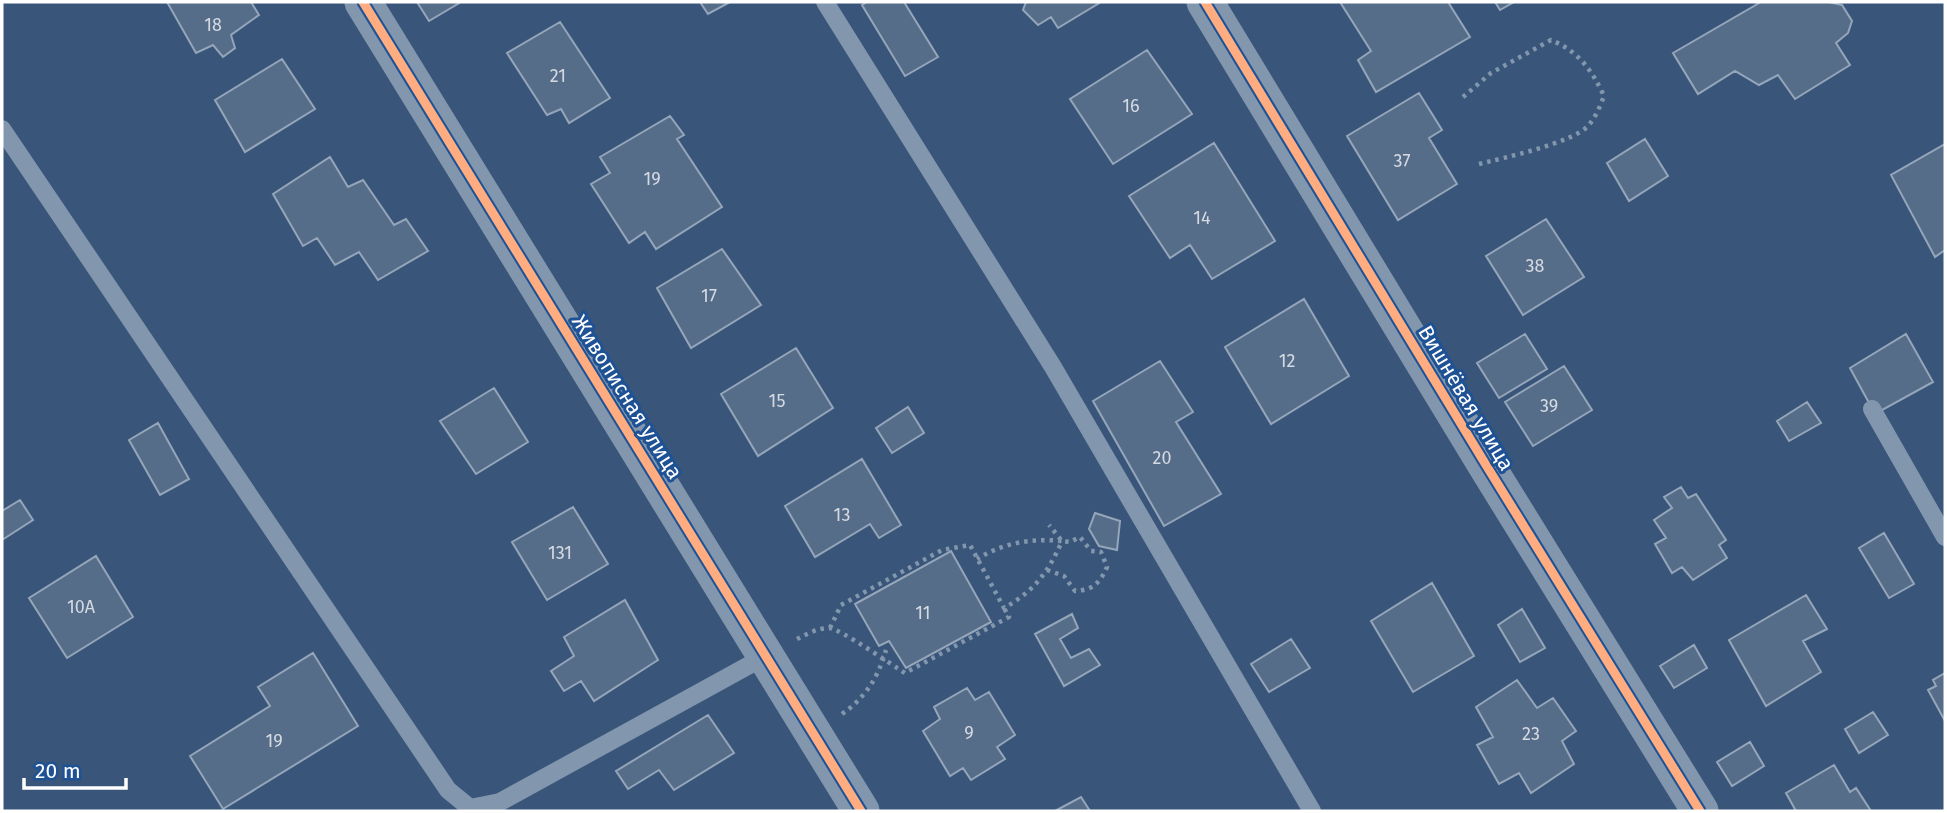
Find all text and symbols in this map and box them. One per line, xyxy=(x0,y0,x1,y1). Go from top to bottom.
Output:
house number: 18 xyxy=(204,14,222,36)
house number: 21 xyxy=(550,65,566,87)
house number: 16 xyxy=(1122,95,1140,117)
house number: 37 xyxy=(1394,150,1410,172)
house number: 19 xyxy=(643,168,661,190)
house number: 14 xyxy=(1193,207,1211,229)
house number: 38 xyxy=(1526,255,1545,277)
house number: 17 xyxy=(701,285,717,307)
street label: Живописная улица xyxy=(566,310,688,484)
street label: Вишнёвая улица xyxy=(1412,321,1520,475)
house number: 12 xyxy=(1279,350,1295,372)
house number: 15 xyxy=(769,390,785,412)
house number: 39 xyxy=(1540,395,1558,417)
house number: 20 xyxy=(1153,447,1171,469)
house number: 13 xyxy=(834,504,850,526)
house number: 131 xyxy=(548,542,572,564)
house number: 10А xyxy=(67,596,96,618)
house number: 11 xyxy=(915,602,931,624)
house number: 9 xyxy=(964,722,974,744)
house number: 23 xyxy=(1522,723,1540,745)
house number: 19 xyxy=(265,730,283,752)
scale bar xyxy=(24,746,126,790)
text: 20 m xyxy=(35,758,81,784)

